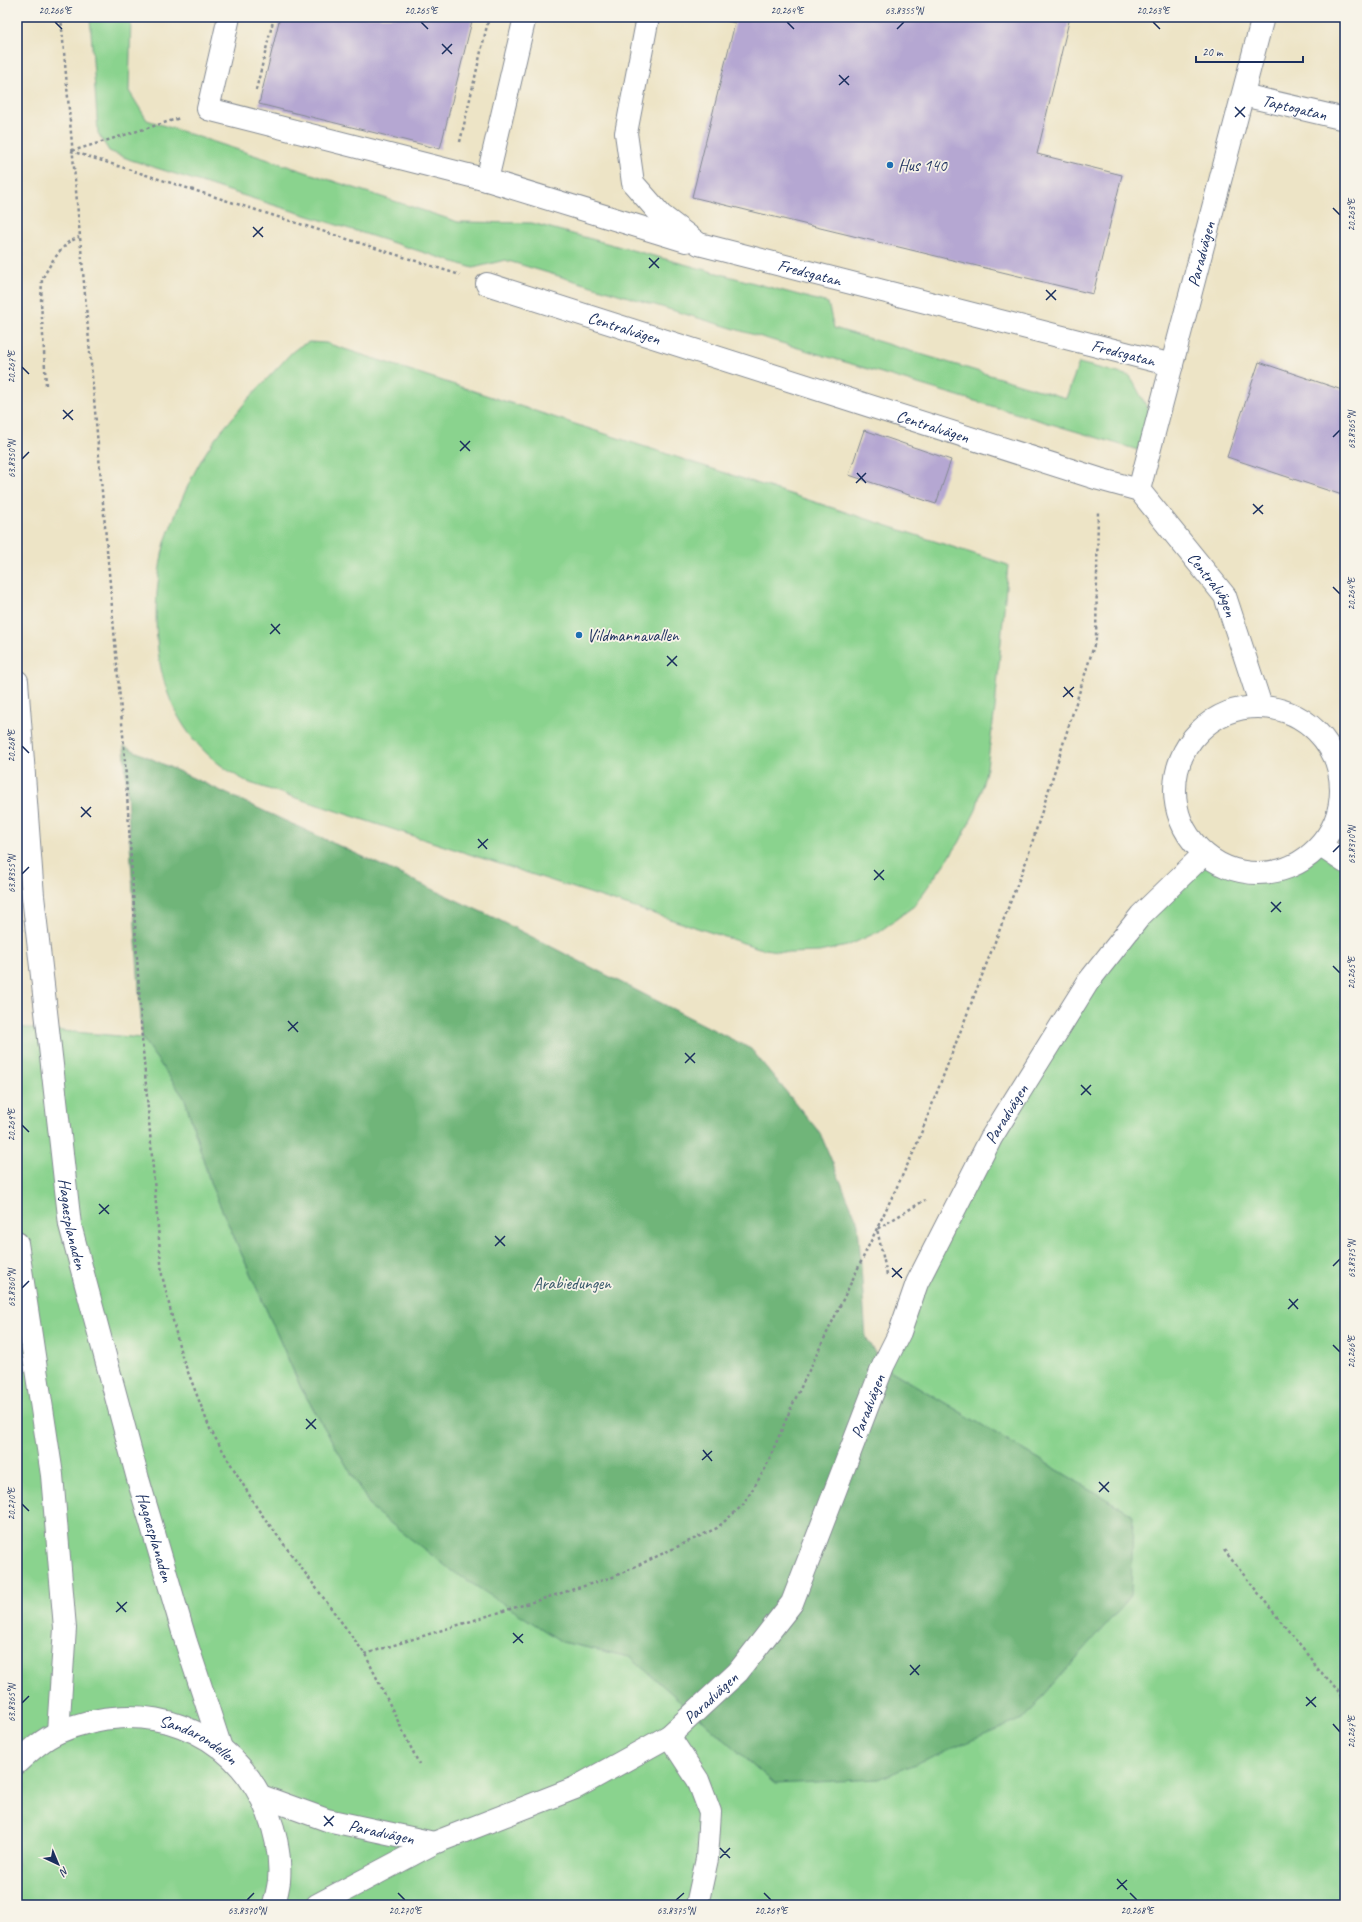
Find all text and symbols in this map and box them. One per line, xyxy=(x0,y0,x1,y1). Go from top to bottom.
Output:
text: 20.266°E xyxy=(39,4,73,17)
text: 20.265°E xyxy=(405,4,439,17)
text: 20.264°E xyxy=(771,4,805,17)
text: 63.8355°N xyxy=(885,4,925,17)
text: 20.263°E xyxy=(1137,4,1171,17)
scale bar xyxy=(1196,38,1303,64)
text: 20 m xyxy=(1202,44,1224,60)
street label: Taptogatan xyxy=(1260,90,1329,125)
place label: Hus 140 xyxy=(898,155,948,176)
marker: Hus 140 xyxy=(885,160,895,170)
text: 20.263°E xyxy=(1345,197,1358,231)
street label: Paradvägen xyxy=(1183,219,1220,289)
street label: Fredsgatan xyxy=(775,255,845,291)
street label: Centralvägen xyxy=(585,307,663,350)
street label: Fredsgatan xyxy=(1089,335,1159,372)
text: 20.267°E xyxy=(5,349,18,383)
street label: Centralvägen xyxy=(894,405,972,448)
text: 63.8365°N xyxy=(1345,409,1358,449)
text: 63.8350°N xyxy=(5,438,18,478)
street label: Centralvägen xyxy=(1183,548,1241,620)
text: 20.264°E xyxy=(1345,576,1358,610)
place label: Vildmannavallen xyxy=(587,625,680,646)
marker: Vildmannavallen xyxy=(574,630,584,640)
text: 20.268°E xyxy=(5,728,18,762)
text: 63.8370°N xyxy=(1345,824,1358,864)
text: 63.8355°N xyxy=(5,853,18,893)
text: 20.265°E xyxy=(1345,955,1358,989)
street label: Paradvägen xyxy=(980,1080,1033,1147)
text: 20.269°E xyxy=(5,1107,18,1141)
street label: Hagaesplanaden xyxy=(54,1177,92,1273)
text: 63.8375°N xyxy=(1345,1238,1358,1278)
text: 63.8360°N xyxy=(5,1267,18,1307)
park label: Arabiedungen xyxy=(533,1273,612,1294)
text: 20.266°E xyxy=(1345,1334,1358,1368)
street label: Paradvägen xyxy=(846,1371,890,1441)
text: 20.270°E xyxy=(5,1486,18,1520)
street label: Hagaesplanaden xyxy=(131,1490,178,1586)
street label: Paradvägen xyxy=(679,1667,743,1728)
text: 63.8365°N xyxy=(5,1682,18,1722)
street label: Sandarondellen xyxy=(157,1710,243,1769)
text: 20.267°E xyxy=(1345,1714,1358,1748)
street label: Paradvägen xyxy=(347,1815,417,1850)
north arrow xyxy=(38,1844,78,1884)
text: N xyxy=(56,1864,72,1880)
text: 63.8370°N xyxy=(228,1904,268,1917)
text: 20.270°E xyxy=(389,1904,423,1917)
text: 63.8375°N xyxy=(657,1904,697,1917)
text: 20.269°E xyxy=(755,1904,789,1917)
text: 20.268°E xyxy=(1121,1904,1155,1917)

